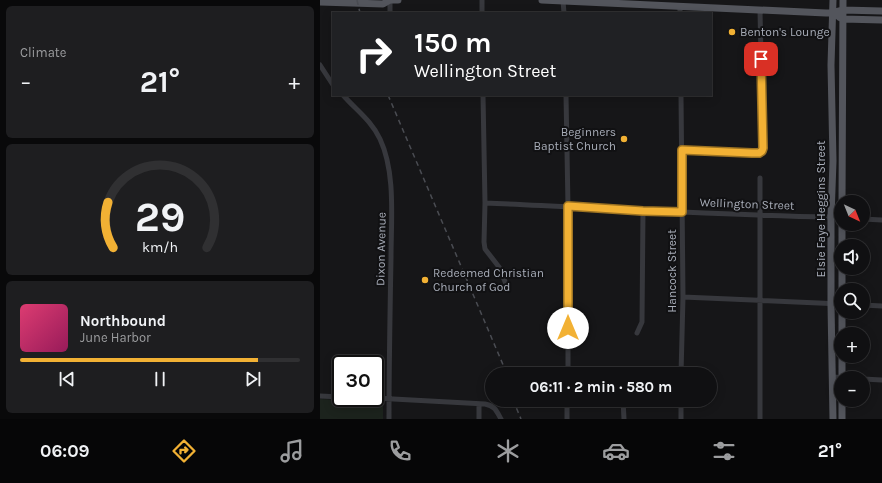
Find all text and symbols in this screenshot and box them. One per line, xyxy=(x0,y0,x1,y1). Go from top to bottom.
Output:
place label: Benton's Lounge xyxy=(740,25,830,39)
text: 150 m xyxy=(414,26,492,59)
marker: Benton's Lounge xyxy=(727,27,737,37)
icon: right xyxy=(348,28,400,80)
pin xyxy=(744,42,778,76)
text: Climate xyxy=(20,45,66,60)
icon: arrive xyxy=(750,48,772,70)
text: Wellington Street xyxy=(414,60,556,82)
text: 21° xyxy=(140,64,180,100)
text: − xyxy=(20,69,32,95)
text: + xyxy=(288,69,300,95)
place label: Beginners Baptist Church xyxy=(534,125,616,153)
marker: Beginners Baptist Church xyxy=(619,134,629,144)
street label: Elsie Faye Heggins Street xyxy=(814,140,828,277)
text: 29 xyxy=(135,192,185,240)
street label: Wellington Street xyxy=(699,195,795,213)
north arrow xyxy=(834,195,870,231)
map controls xyxy=(834,195,870,407)
street label: Dixon Avenue xyxy=(373,212,389,286)
street label: Hancock Street xyxy=(665,229,679,313)
text: km/h xyxy=(142,238,178,255)
button: sound xyxy=(834,239,870,275)
place label: Redeemed Christian Church of God xyxy=(433,266,544,294)
marker: Redeemed Christian Church of God xyxy=(420,275,430,285)
button: search xyxy=(834,283,870,319)
position arrow xyxy=(547,307,589,349)
text: Northbound xyxy=(80,312,166,330)
button: + xyxy=(834,327,870,363)
text: June Harbor xyxy=(80,330,151,345)
speed limit sign: 30 xyxy=(332,355,384,407)
icon: previous xyxy=(56,368,78,390)
icon: pause xyxy=(149,368,171,390)
icon: next xyxy=(242,368,264,390)
button: − xyxy=(834,371,870,407)
text: 06:11 · 2 min · 580 m xyxy=(530,378,672,396)
icon: directions xyxy=(170,437,198,465)
icon: music xyxy=(278,437,306,465)
icon: phone xyxy=(386,437,414,465)
icon: climate xyxy=(494,437,522,465)
icon: car xyxy=(602,437,630,465)
icon: filters xyxy=(710,437,738,465)
text: 06:09 xyxy=(40,440,90,462)
text: 21° xyxy=(818,440,842,462)

